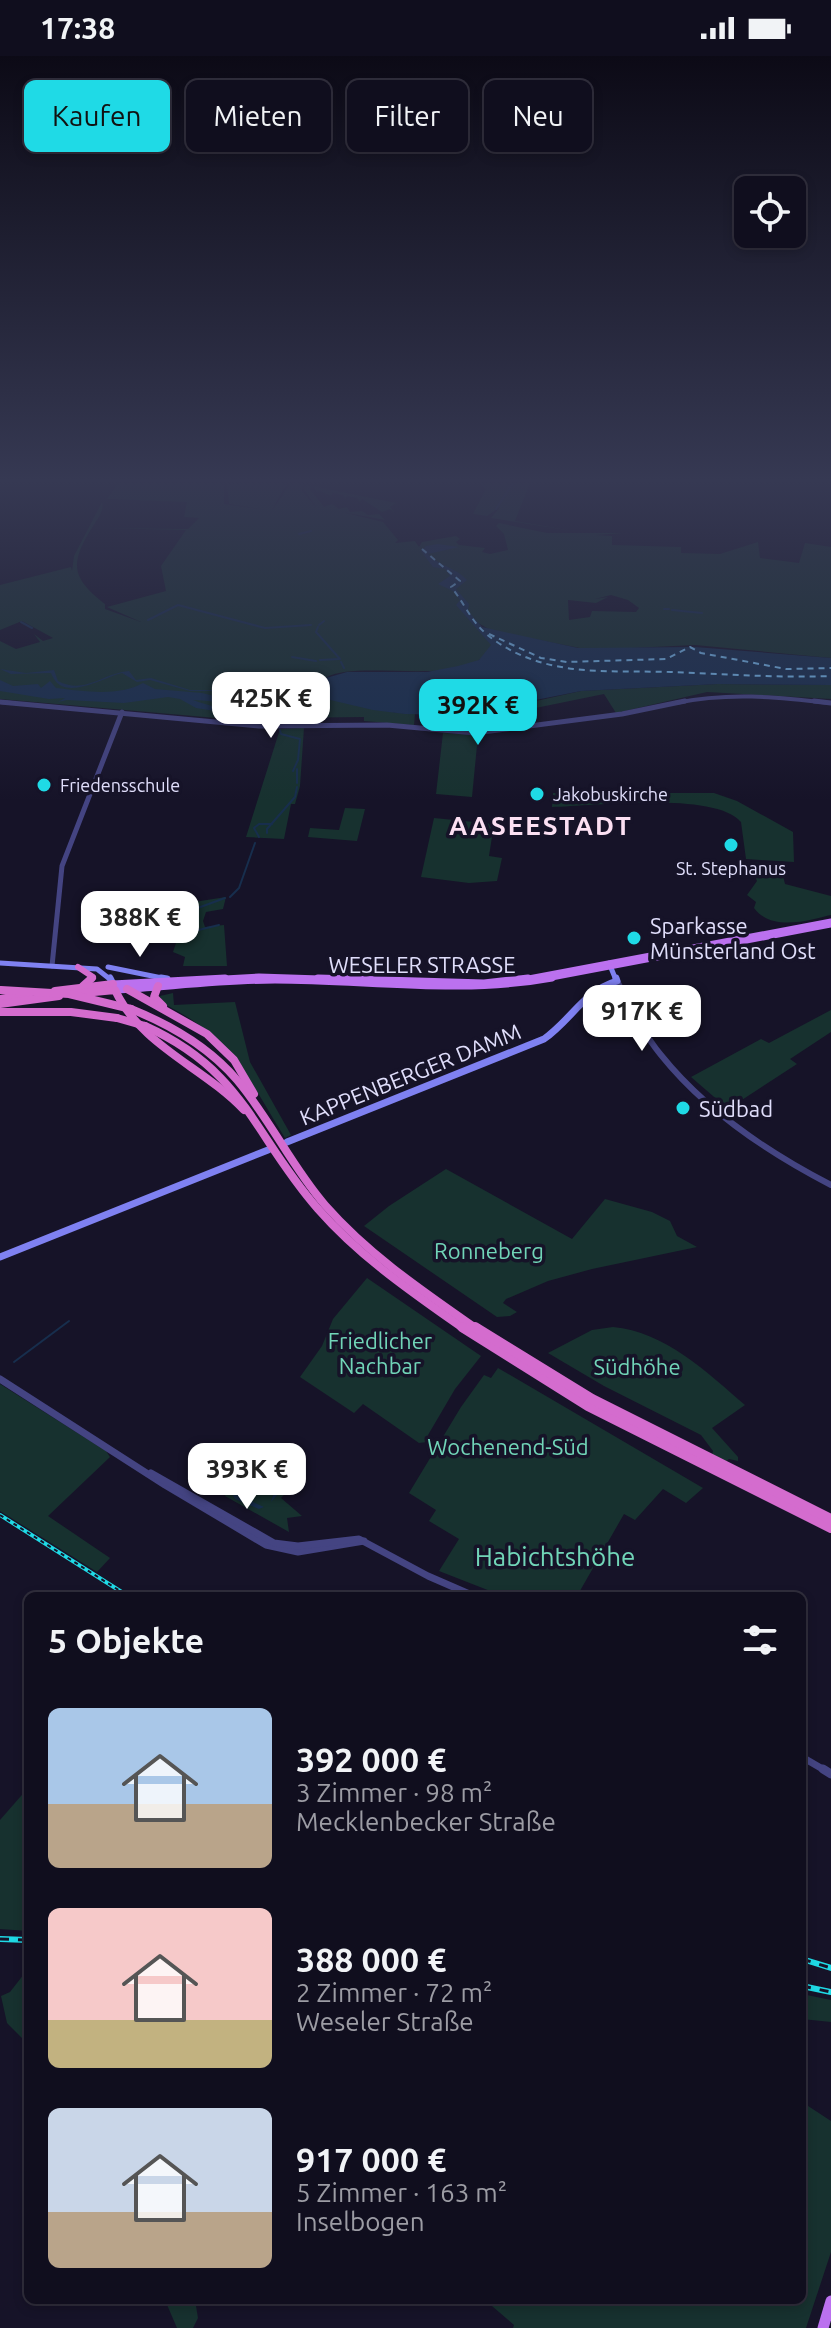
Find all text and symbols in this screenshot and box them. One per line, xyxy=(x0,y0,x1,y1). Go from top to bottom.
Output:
text: 17:38 xyxy=(40,11,115,45)
chip: Kaufen xyxy=(24,80,170,152)
chip: Mieten xyxy=(186,80,331,152)
chip: Filter xyxy=(347,80,468,152)
chip: Neu xyxy=(484,80,592,152)
map controls xyxy=(734,176,806,248)
button: locate xyxy=(734,176,806,248)
pin: 425K € xyxy=(206,672,336,740)
pin: 392K € xyxy=(413,679,543,747)
text: 425K € xyxy=(230,683,312,712)
text: 392K € xyxy=(437,690,519,719)
place label: Friedensschule xyxy=(60,775,180,795)
marker: Friedensschule xyxy=(35,776,53,794)
place label: Jakobuskirche xyxy=(553,784,668,804)
marker: Jakobuskirche xyxy=(528,785,546,803)
district label: AASEESTADT xyxy=(449,811,633,840)
marker: St. Stephanus xyxy=(722,836,740,854)
place label: St. Stephanus xyxy=(676,858,786,878)
pin: 388K € xyxy=(75,891,205,959)
text: 388K € xyxy=(99,902,181,931)
place label: Sparkasse Münsterland Ost xyxy=(650,913,816,963)
marker: Sparkasse Münsterland Ost xyxy=(625,929,643,947)
street label: WESELER STRASSE xyxy=(329,952,515,977)
pin: 917K € xyxy=(577,985,707,1053)
text: 917K € xyxy=(601,996,683,1025)
street label: KAPPENBERGER DAMM xyxy=(296,1018,524,1130)
place label: Südbad xyxy=(699,1096,773,1121)
marker: Südbad xyxy=(674,1099,692,1117)
park label: Ronneberg xyxy=(434,1238,544,1263)
park label: Friedlicher Nachbar xyxy=(328,1328,433,1378)
park label: Südhöhe xyxy=(593,1354,681,1379)
park label: Wochenend-Süd xyxy=(427,1434,589,1459)
pin: 393K € xyxy=(182,1443,312,1511)
text: 393K € xyxy=(206,1454,288,1483)
park label: Habichtshöhe xyxy=(475,1542,635,1571)
icon: filters xyxy=(738,1618,782,1662)
text: 5 Objekte xyxy=(48,1621,204,1659)
icon: home xyxy=(112,1740,208,1836)
text: 392 000 € xyxy=(296,1740,446,1778)
text: 3 Zimmer · 98 m² xyxy=(296,1778,492,1807)
text: Mecklenbecker Straße xyxy=(296,1807,556,1836)
icon: home xyxy=(112,1940,208,2036)
text: 388 000 € xyxy=(296,1940,446,1978)
text: 2 Zimmer · 72 m² xyxy=(296,1978,492,2007)
text: Weseler Straße xyxy=(296,2007,474,2036)
icon: home xyxy=(112,2140,208,2236)
text: 917 000 € xyxy=(296,2140,446,2178)
text: 5 Zimmer · 163 m² xyxy=(296,2178,507,2207)
text: Inselbogen xyxy=(296,2207,425,2236)

